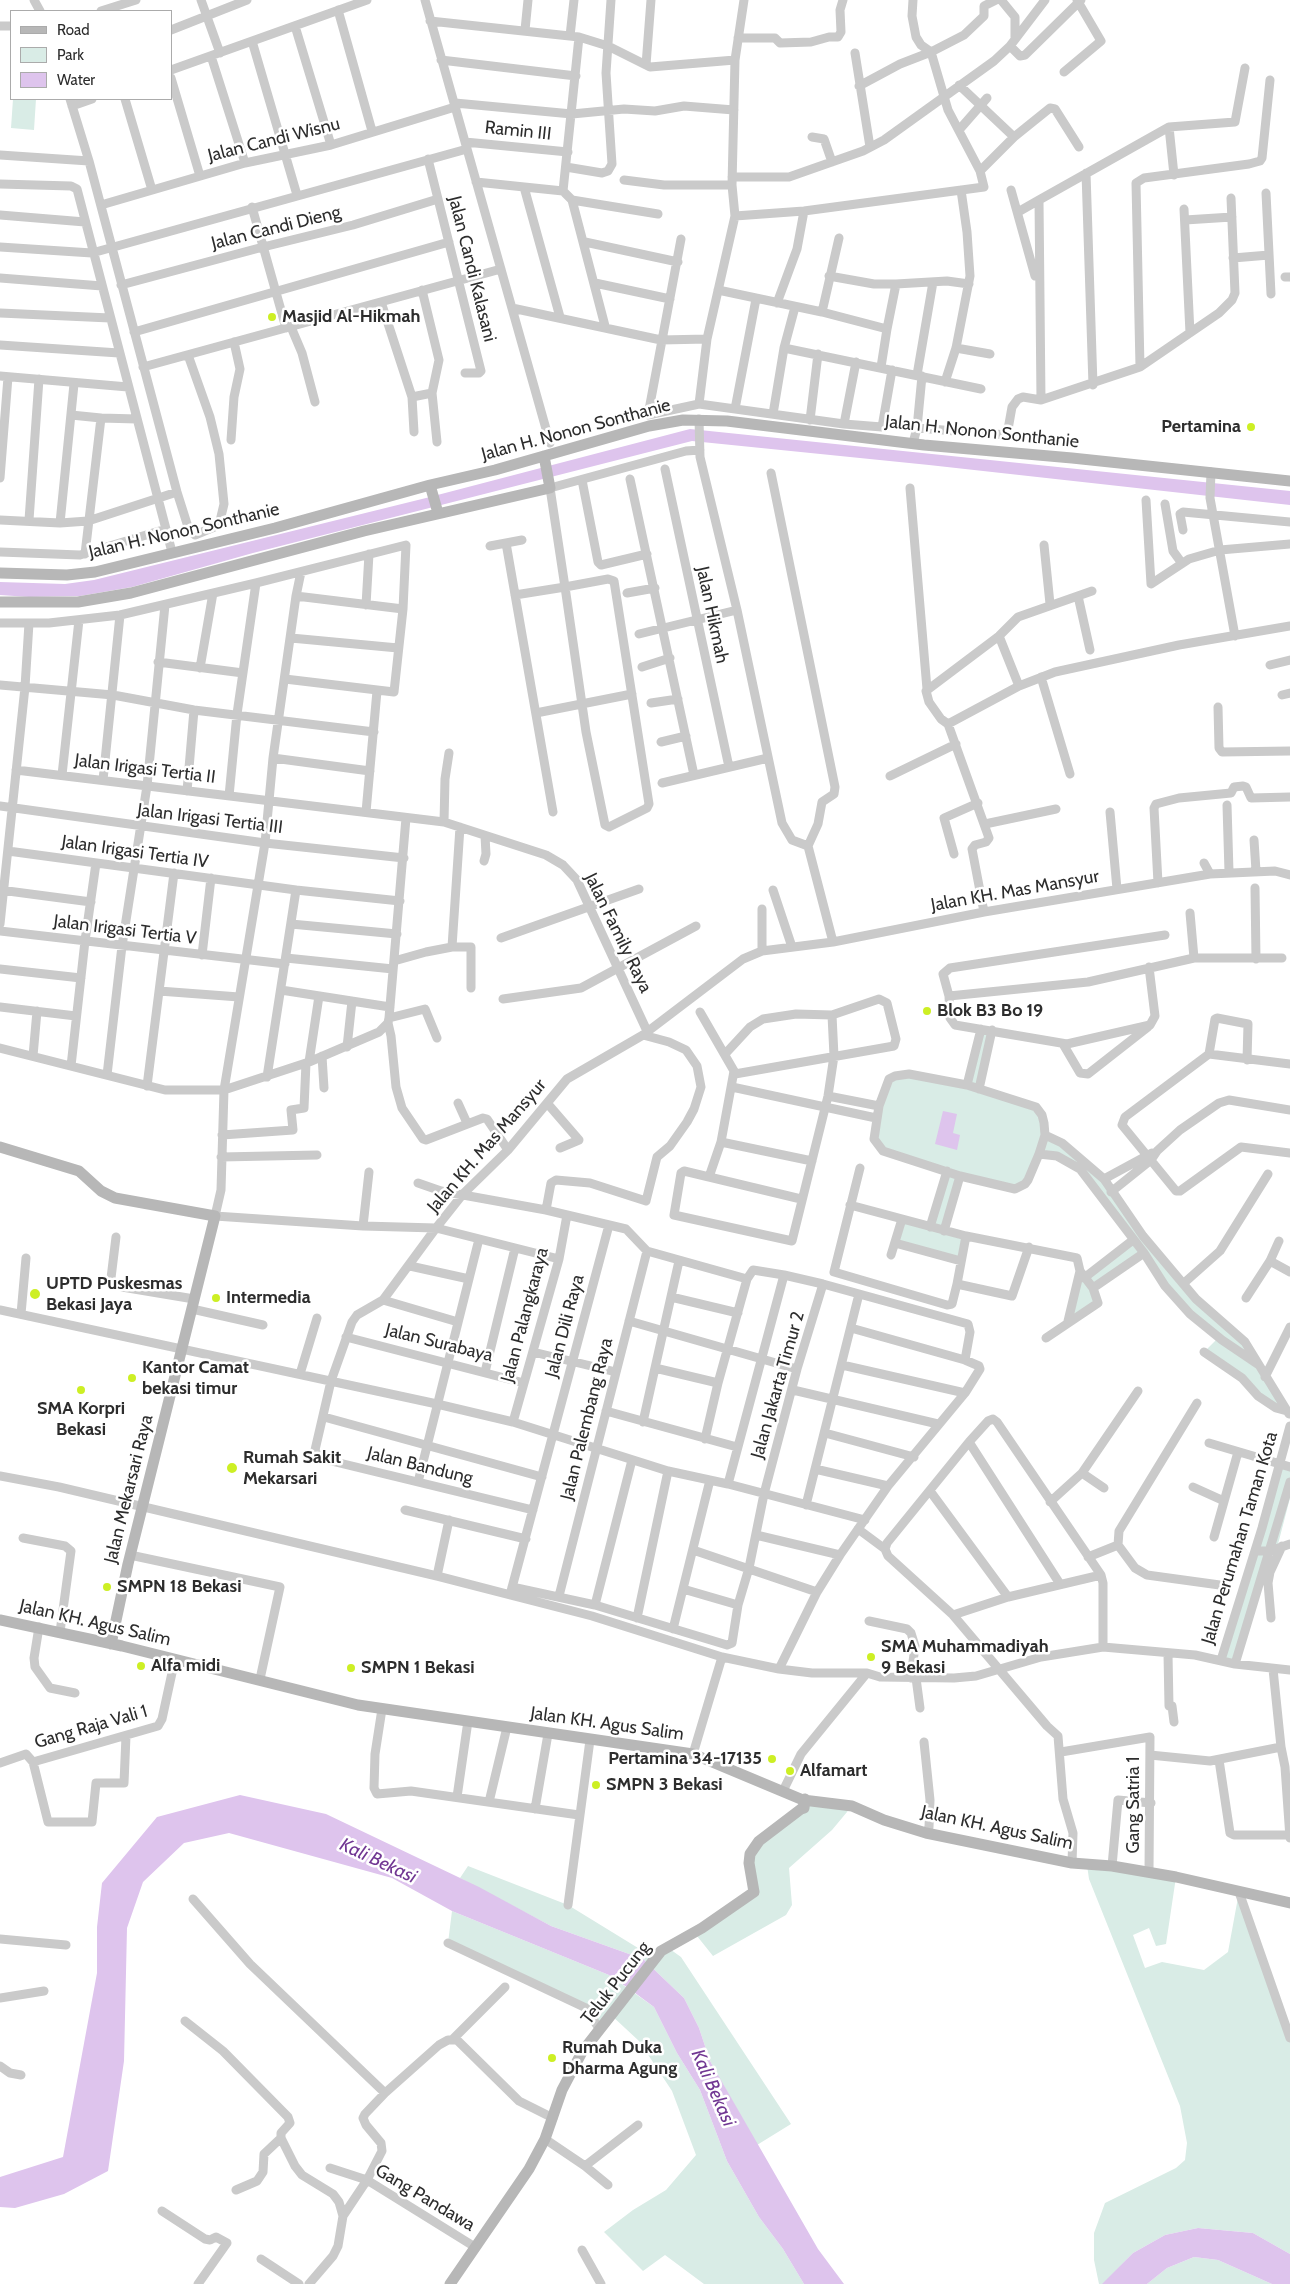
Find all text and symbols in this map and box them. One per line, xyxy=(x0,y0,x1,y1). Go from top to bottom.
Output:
legend xyxy=(10,10,172,100)
text: Road xyxy=(57,21,90,39)
text: Park xyxy=(57,46,84,64)
text: Water xyxy=(57,71,95,89)
street label: Jalan Candi Wisnu xyxy=(206,113,342,167)
street label: Ramin III xyxy=(484,117,552,145)
street label: Jalan Candi Kalasani xyxy=(443,194,501,344)
street label: Jalan Candi Dieng xyxy=(209,201,343,255)
place label: Masjid Al-Hikmah xyxy=(282,306,420,328)
marker: Masjid Al-Hikmah xyxy=(266,311,278,323)
street label: Jalan H. Nonon Sonthanie xyxy=(479,394,673,466)
street label: Jalan H. Nonon Sonthanie xyxy=(884,411,1080,453)
place label: Pertamina xyxy=(1161,416,1241,438)
marker: Pertamina xyxy=(1245,421,1257,433)
street label: Jalan H. Nonon Sonthanie xyxy=(87,499,281,563)
street label: Jalan Hikmah xyxy=(691,565,733,665)
street label: Jalan Irigasi Tertia II xyxy=(73,750,217,788)
street label: Jalan Irigasi Tertia III xyxy=(136,799,284,839)
street label: Jalan Irigasi Tertia IV xyxy=(60,831,210,873)
street label: Jalan KH. Mas Mansyur xyxy=(929,866,1101,916)
street label: Jalan Family Raya xyxy=(580,870,656,996)
street label: Jalan Irigasi Tertia V xyxy=(52,911,198,949)
place label: Blok B3 Bo 19 xyxy=(937,1000,1043,1022)
marker: Blok B3 Bo 19 xyxy=(921,1005,933,1017)
street label: Jalan KH. Mas Mansyur xyxy=(423,1075,551,1217)
street label: Jalan Palangkaraya xyxy=(497,1245,553,1385)
street label: Jalan Dili Raya xyxy=(541,1272,589,1380)
place label: UPTD Puskesmas Bekasi Jaya xyxy=(46,1273,182,1316)
marker: UPTD Puskesmas Bekasi Jaya xyxy=(28,1287,42,1301)
place label: Intermedia xyxy=(226,1287,311,1309)
marker: Intermedia xyxy=(210,1292,222,1304)
street label: Jalan Jakarta Timur 2 xyxy=(747,1309,809,1461)
street label: Jalan Surabaya xyxy=(383,1319,495,1367)
street label: Jalan Palembang Raya xyxy=(556,1336,618,1502)
place label: Kantor Camat bekasi timur xyxy=(142,1357,249,1400)
marker: Kantor Camat bekasi timur xyxy=(126,1372,138,1384)
marker: SMA Korpri Bekasi xyxy=(75,1384,87,1396)
place label: SMA Korpri Bekasi xyxy=(37,1398,125,1440)
street label: Jalan Mekarsari Raya xyxy=(100,1413,158,1565)
street label: Jalan Perumahan Taman Kota xyxy=(1197,1429,1283,1647)
street label: Jalan Bandung xyxy=(365,1442,475,1490)
place label: Rumah Sakit Mekarsari xyxy=(243,1447,341,1490)
marker: Rumah Sakit Mekarsari xyxy=(225,1461,239,1475)
place label: SMPN 18 Bekasi xyxy=(117,1576,241,1598)
marker: SMPN 18 Bekasi xyxy=(101,1581,113,1593)
street label: Jalan KH. Agus Salim xyxy=(17,1595,173,1651)
place label: SMA Muhammadiyah 9 Bekasi xyxy=(881,1636,1049,1678)
marker: SMA Muhammadiyah 9 Bekasi xyxy=(865,1651,877,1663)
place label: Alfa midi xyxy=(151,1655,220,1677)
place label: SMPN 1 Bekasi xyxy=(361,1657,475,1679)
marker: Alfa midi xyxy=(135,1660,147,1672)
marker: SMPN 1 Bekasi xyxy=(345,1662,357,1674)
street label: Gang Raja Vali 1 xyxy=(32,1701,150,1753)
street label: Jalan KH. Agus Salim xyxy=(529,1703,685,1745)
place label: Pertamina 34-17135 xyxy=(608,1748,762,1770)
marker: Pertamina 34-17135 xyxy=(766,1753,778,1765)
street label: Gang Satria 1 xyxy=(1123,1757,1145,1853)
place label: Alfamart xyxy=(800,1760,867,1782)
marker: Alfamart xyxy=(784,1765,796,1777)
place label: SMPN 3 Bekasi xyxy=(606,1774,723,1796)
marker: SMPN 3 Bekasi xyxy=(590,1779,602,1791)
street label: Jalan KH. Agus Salim xyxy=(919,1801,1075,1855)
water label: Kali Bekasi xyxy=(336,1833,420,1889)
street label: Teluk Pucung xyxy=(577,1937,655,2029)
place label: Rumah Duka Dharma Agung xyxy=(562,2037,677,2080)
water label: Kali Bekasi xyxy=(686,2046,740,2130)
marker: Rumah Duka Dharma Agung xyxy=(546,2052,558,2064)
street label: Gang Pandawa xyxy=(371,2160,479,2236)

